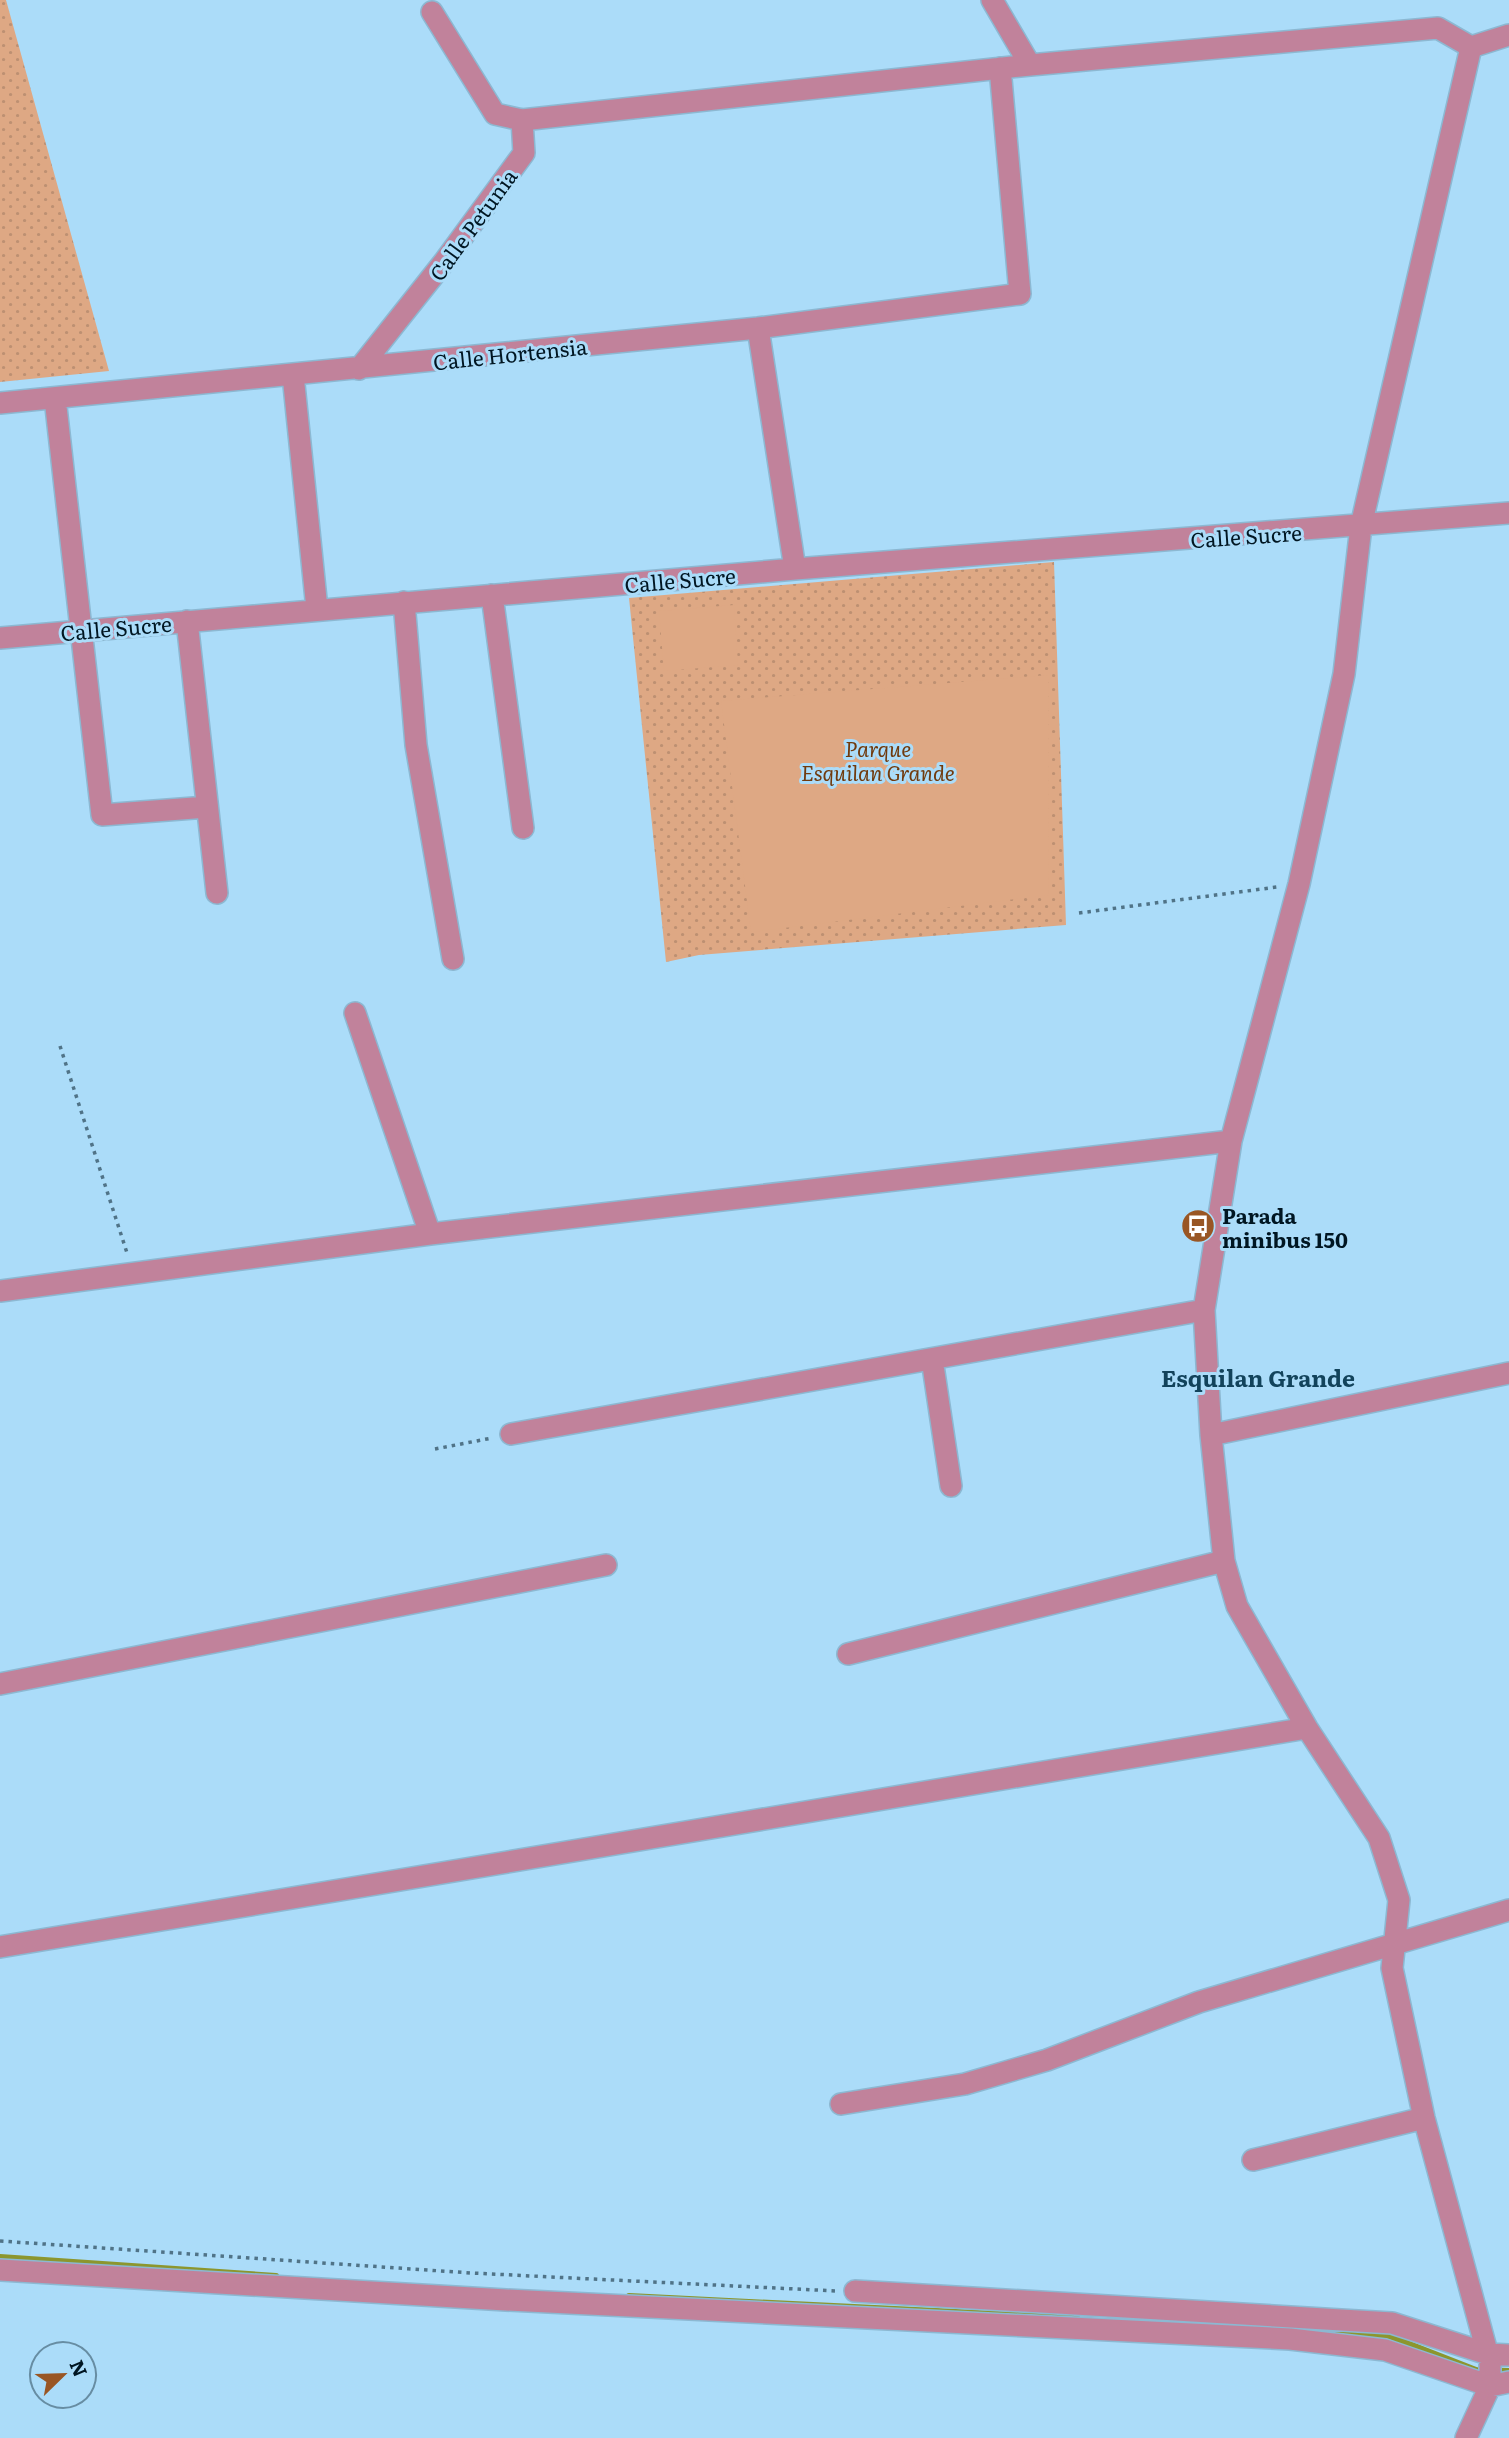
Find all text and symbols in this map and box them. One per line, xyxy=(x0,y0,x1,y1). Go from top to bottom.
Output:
street label: Calle Petunia xyxy=(421,161,524,286)
street label: Calle Hortensia xyxy=(431,329,589,377)
street label: Calle Sucre xyxy=(1189,516,1303,554)
street label: Calle Sucre xyxy=(623,559,737,599)
street label: Calle Sucre xyxy=(59,607,173,647)
park label: Parque Esquilan Grande xyxy=(801,732,955,787)
place label: Parada minibus 150 xyxy=(1222,1199,1348,1254)
bus stop icon: Parada minibus 150 xyxy=(1179,1207,1217,1245)
district label: Esquilan Grande xyxy=(1161,1360,1355,1394)
north arrow xyxy=(28,2340,98,2410)
text: N xyxy=(64,2355,96,2381)

